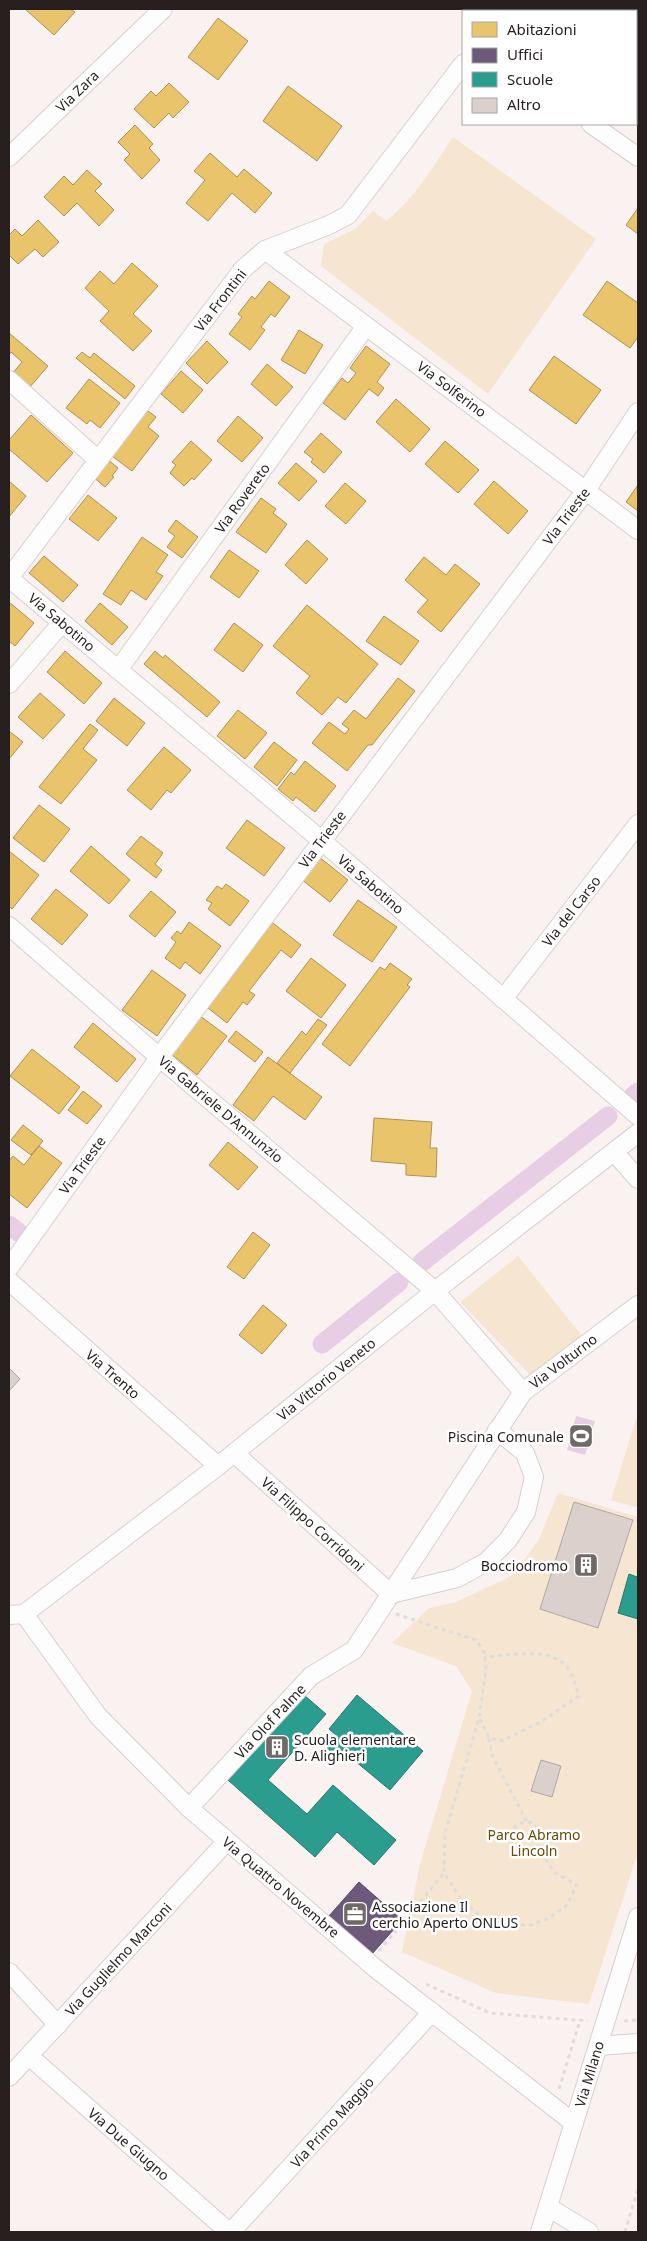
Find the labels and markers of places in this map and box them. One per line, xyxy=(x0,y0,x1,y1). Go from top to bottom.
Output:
sports icon: Piscina Comunale xyxy=(568,1423,594,1449)
place label: Piscina Comunale xyxy=(448,1427,564,1446)
building icon: Bocciodromo xyxy=(573,1552,599,1578)
place label: Bocciodromo xyxy=(481,1556,568,1575)
place label: Scuola elementare D. Alighieri xyxy=(294,1730,416,1765)
building icon: Scuola elementare D. Alighieri xyxy=(264,1734,290,1760)
place label: Associazione Il cerchio Aperto ONLUS xyxy=(372,1897,519,1932)
office icon: Associazione Il cerchio Aperto ONLUS xyxy=(342,1901,368,1927)

